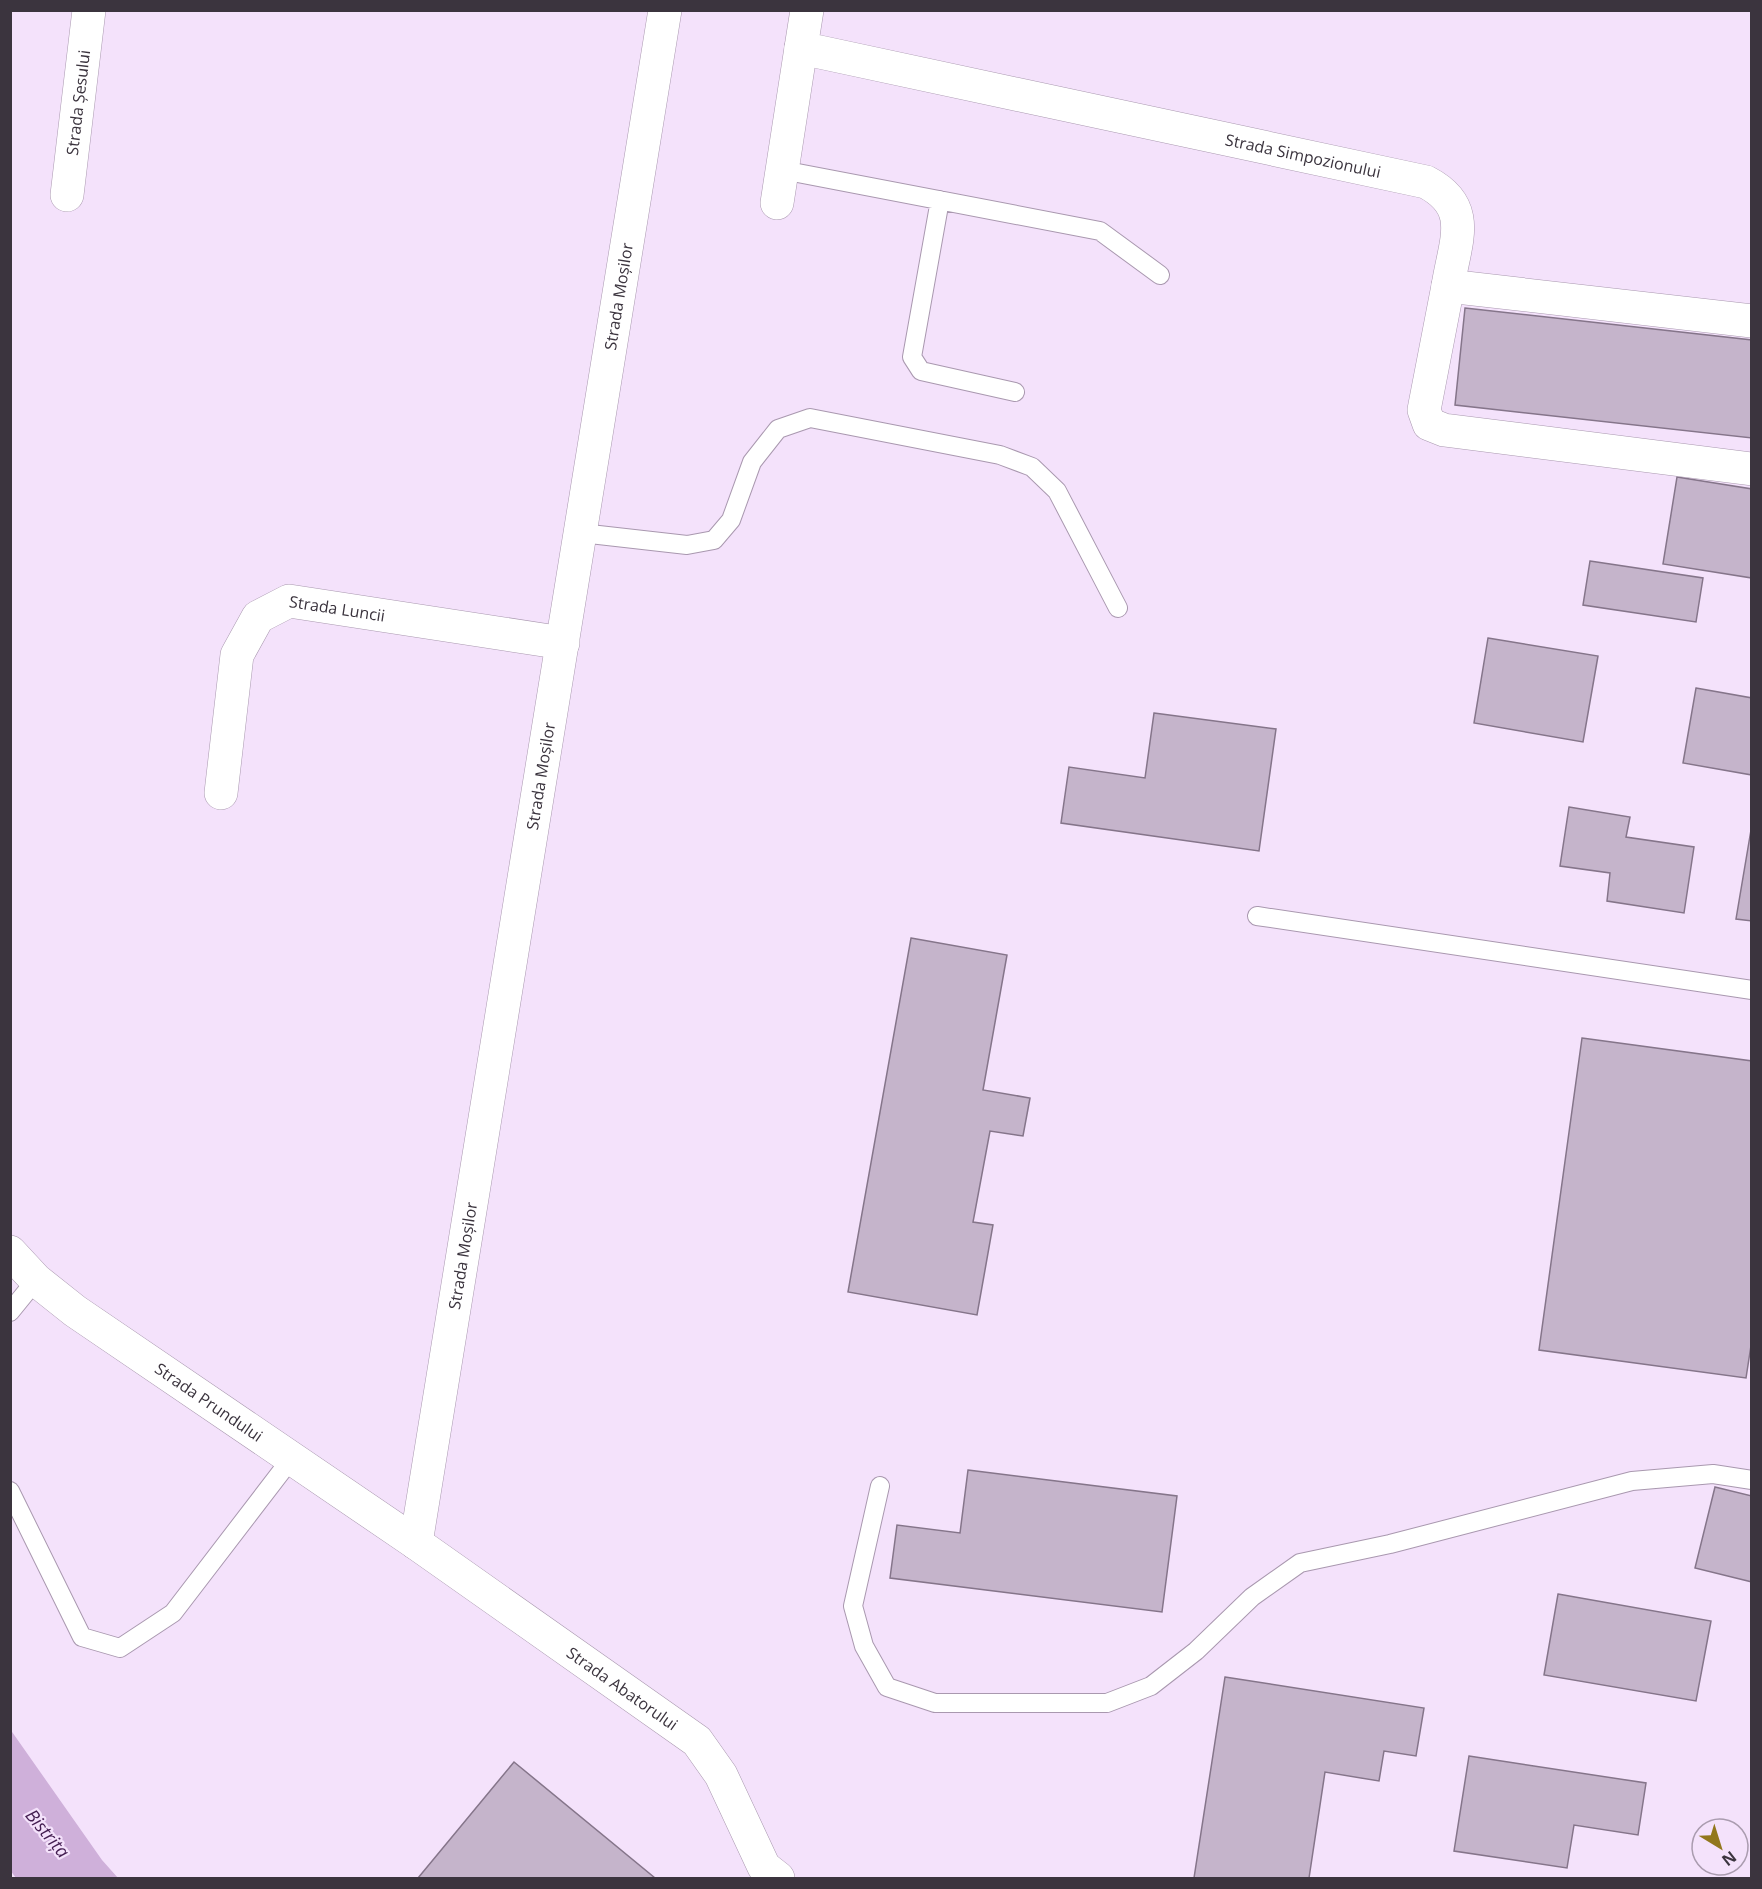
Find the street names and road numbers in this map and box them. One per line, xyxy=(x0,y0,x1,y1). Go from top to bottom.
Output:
street label: Strada Șesului xyxy=(61,49,95,157)
street label: Strada Simpozionului xyxy=(1223,128,1383,183)
street label: Strada Moșilor xyxy=(599,240,638,352)
street label: Strada Luncii xyxy=(288,590,387,627)
street label: Strada Moșilor xyxy=(521,720,560,831)
street label: Strada Moșilor xyxy=(443,1200,482,1311)
street label: Strada Prundului xyxy=(151,1358,267,1447)
street label: Strada Abatorului xyxy=(562,1642,682,1735)

